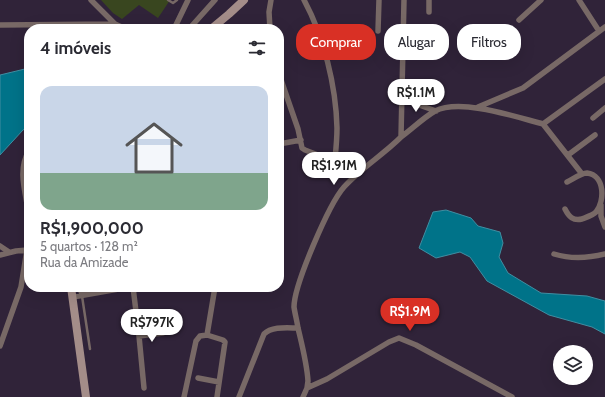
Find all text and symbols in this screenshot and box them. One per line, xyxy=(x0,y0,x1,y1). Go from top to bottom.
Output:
chip: Comprar xyxy=(296,24,376,60)
chip: Alugar xyxy=(384,24,449,60)
chip: Filtros xyxy=(457,24,521,60)
icon: filters xyxy=(246,37,268,59)
text: 4 imóveis xyxy=(40,38,111,58)
pin: R$1.1M xyxy=(383,79,449,113)
text: R$1.1M xyxy=(397,84,435,100)
icon: home xyxy=(118,112,190,184)
pin: R$1.91M xyxy=(297,152,371,186)
text: R$1.91M xyxy=(311,157,357,173)
text: R$1,900,000 xyxy=(40,218,144,238)
text: 5 quartos · 128 m² xyxy=(40,238,138,254)
text: Rua da Amizade xyxy=(40,254,128,270)
pin: R$1.9M xyxy=(377,298,443,332)
text: R$1.9M xyxy=(389,303,431,319)
pin: R$797K xyxy=(119,309,185,343)
text: R$797K xyxy=(130,314,174,330)
map controls xyxy=(553,345,593,385)
button: layers xyxy=(553,345,593,385)

